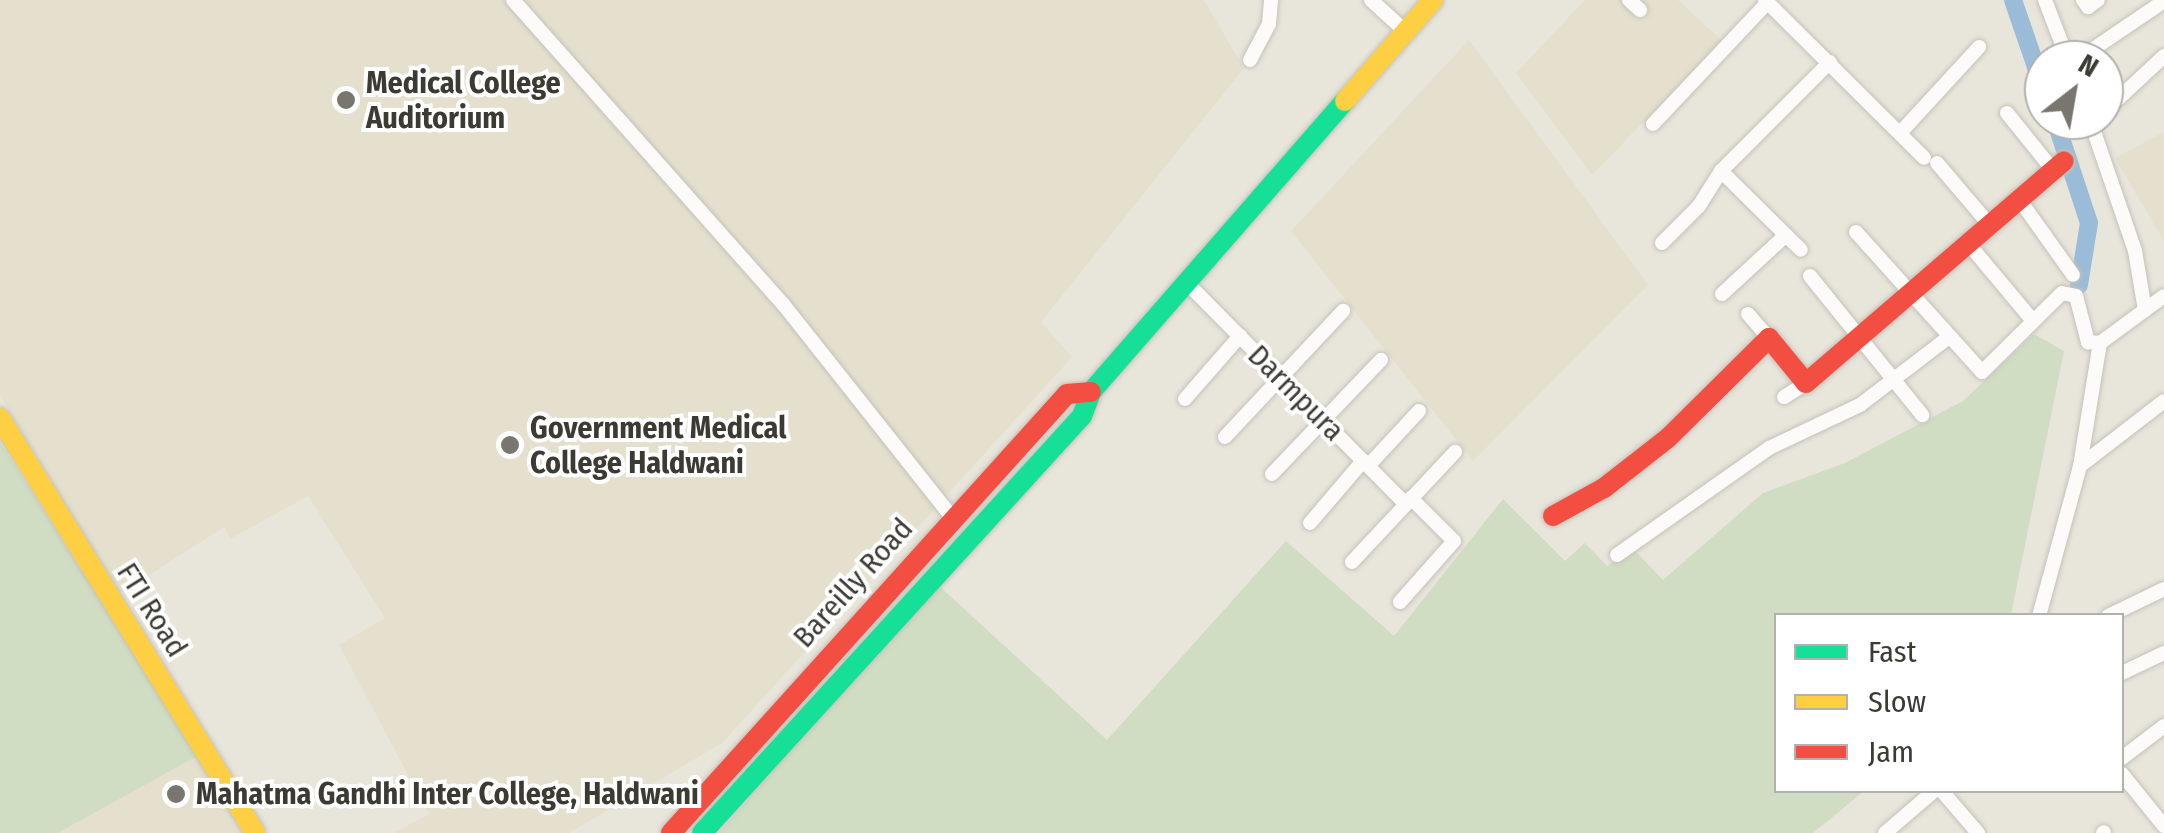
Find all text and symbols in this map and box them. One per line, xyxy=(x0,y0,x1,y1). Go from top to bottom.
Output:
north arrow xyxy=(2024,40,2124,140)
text: N xyxy=(2073,47,2104,84)
place label: Medical College Auditorium xyxy=(366,65,561,136)
marker: Medical College Auditorium xyxy=(335,89,357,111)
street label: Darmpura xyxy=(1240,337,1352,449)
place label: Government Medical College Haldwani xyxy=(530,410,786,480)
marker: Government Medical College Haldwani xyxy=(499,434,521,456)
street label: Bareilly Road xyxy=(786,511,920,655)
street label: FTI Road xyxy=(109,556,195,664)
legend xyxy=(1774,613,2124,793)
text: Fast xyxy=(1868,634,1916,670)
text: Slow xyxy=(1868,684,1926,720)
text: Jam xyxy=(1868,734,1914,770)
place label: Mahatma Gandhi Inter College, Haldwani xyxy=(196,776,699,812)
marker: Mahatma Gandhi Inter College, Haldwani xyxy=(165,783,187,805)

